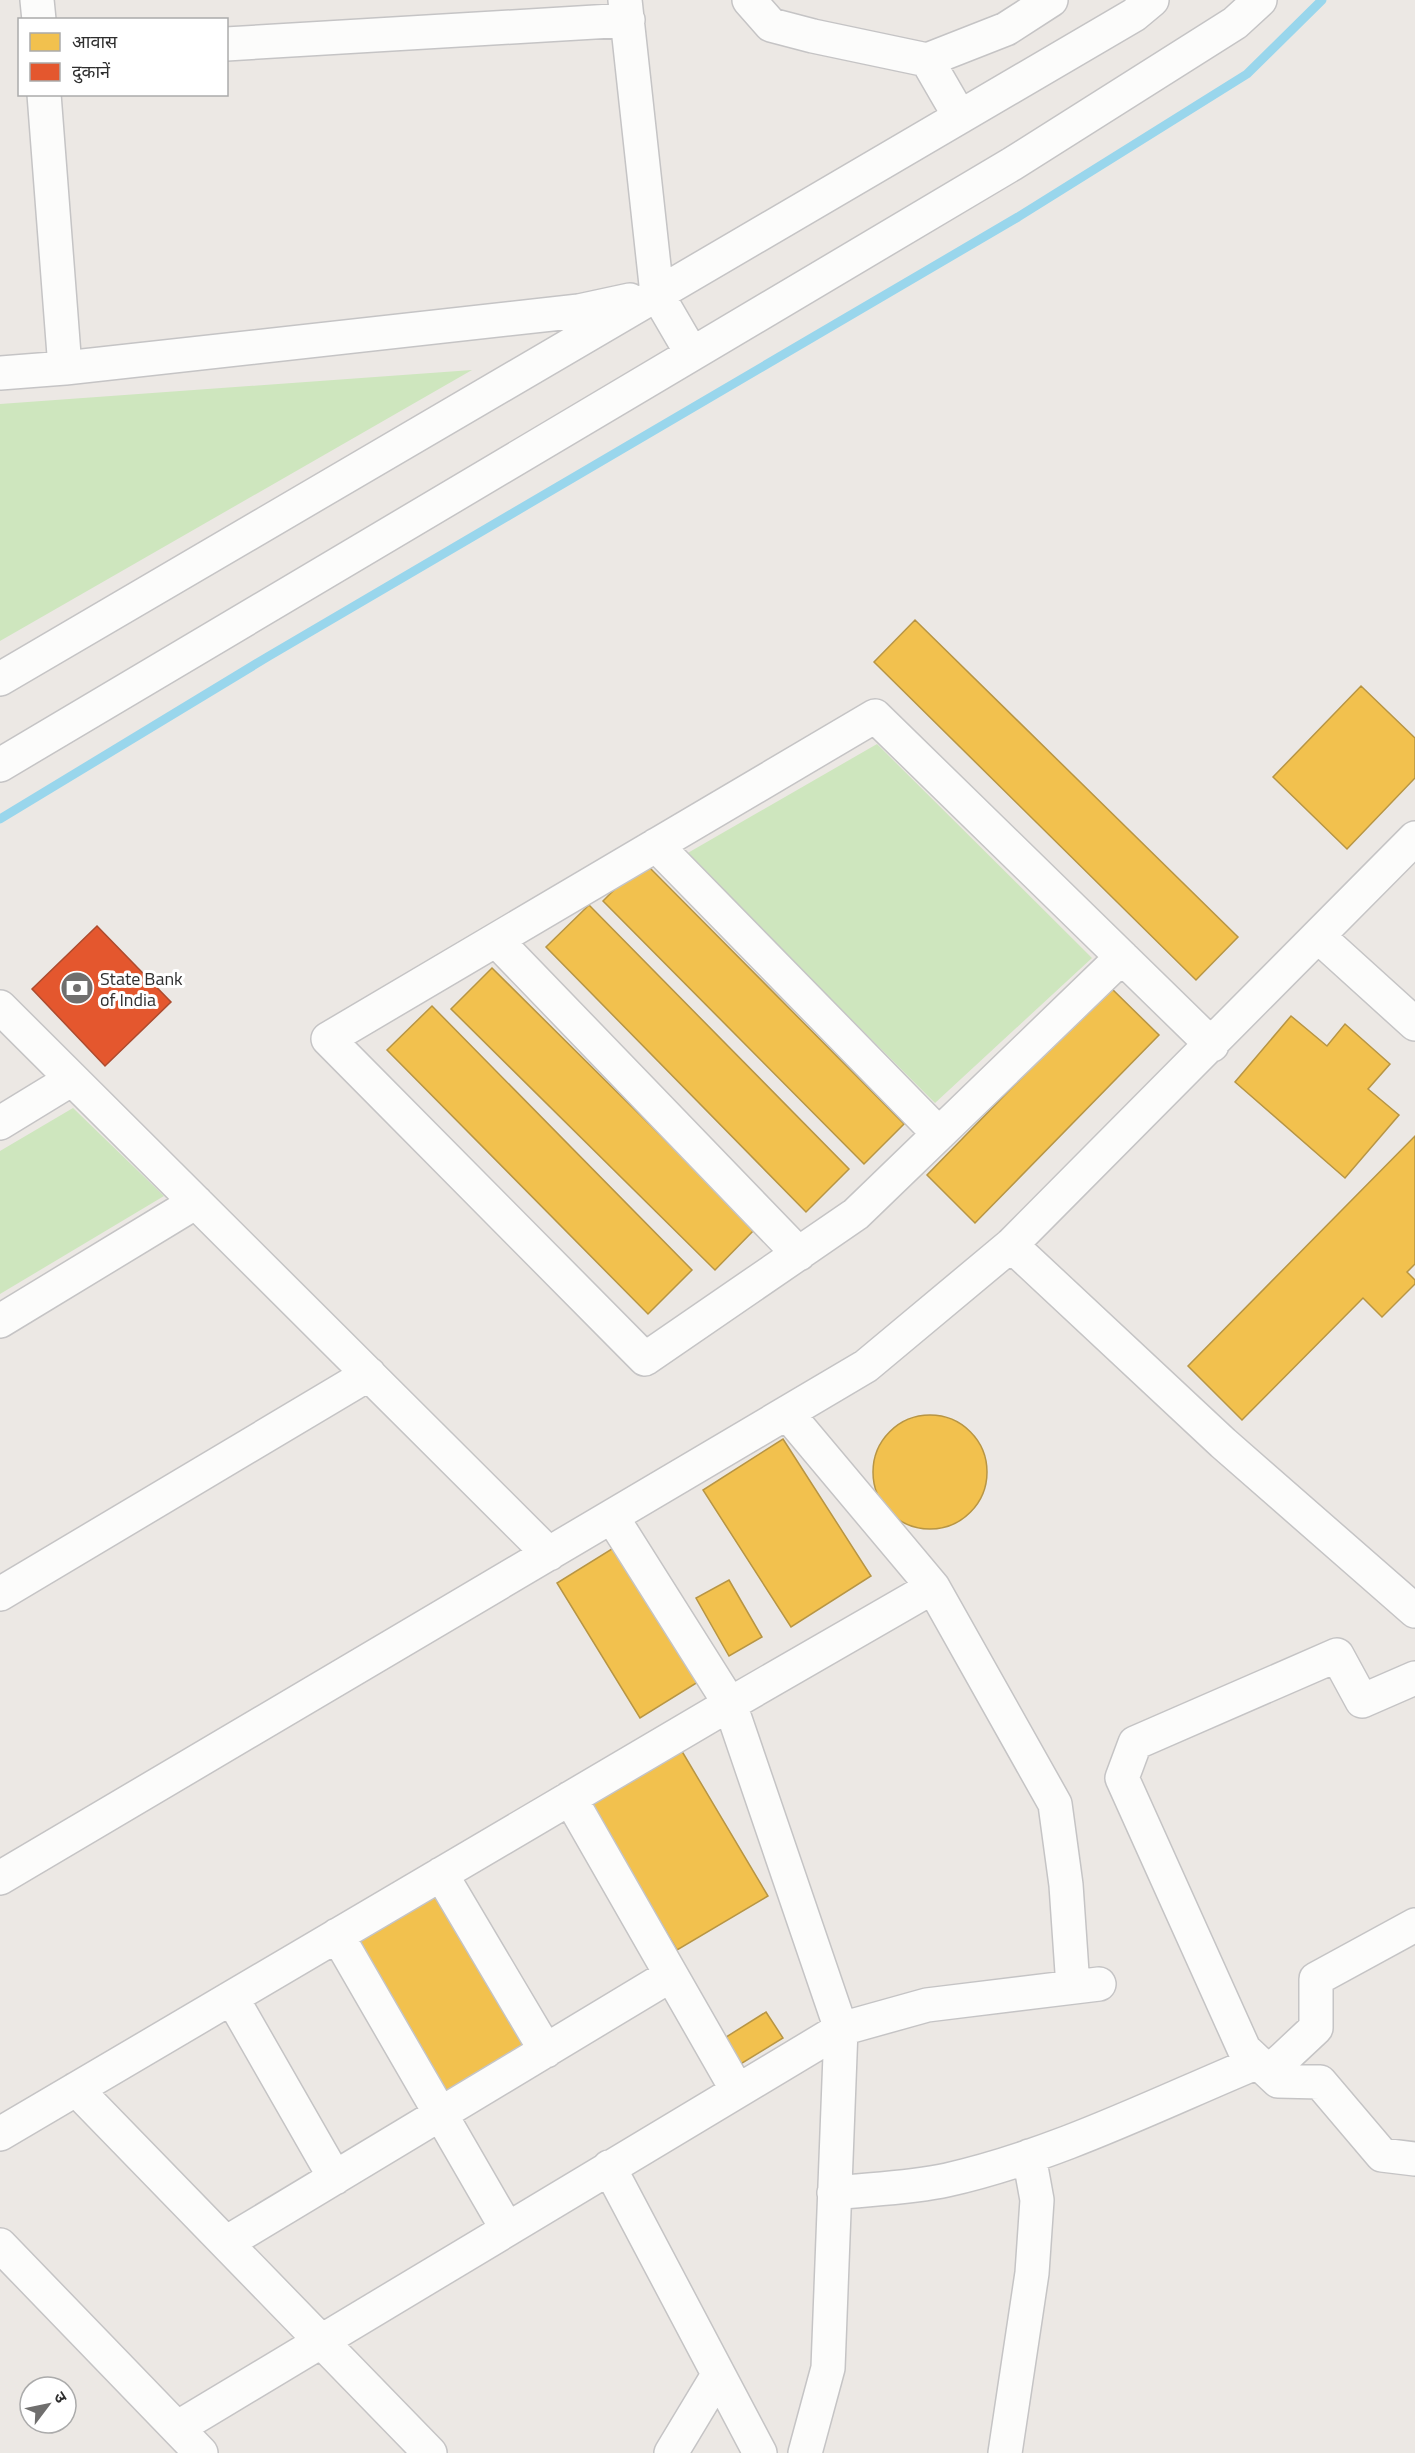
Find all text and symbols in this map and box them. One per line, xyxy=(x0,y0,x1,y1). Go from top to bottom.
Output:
legend xyxy=(18,18,228,96)
text: आवास xyxy=(72,28,118,55)
text: दुकानें xyxy=(72,58,111,85)
place label: State Bank of India xyxy=(100,965,183,1013)
bank icon: State Bank of India xyxy=(59,970,95,1006)
north arrow xyxy=(18,2375,78,2435)
text: उ xyxy=(48,2387,74,2408)

